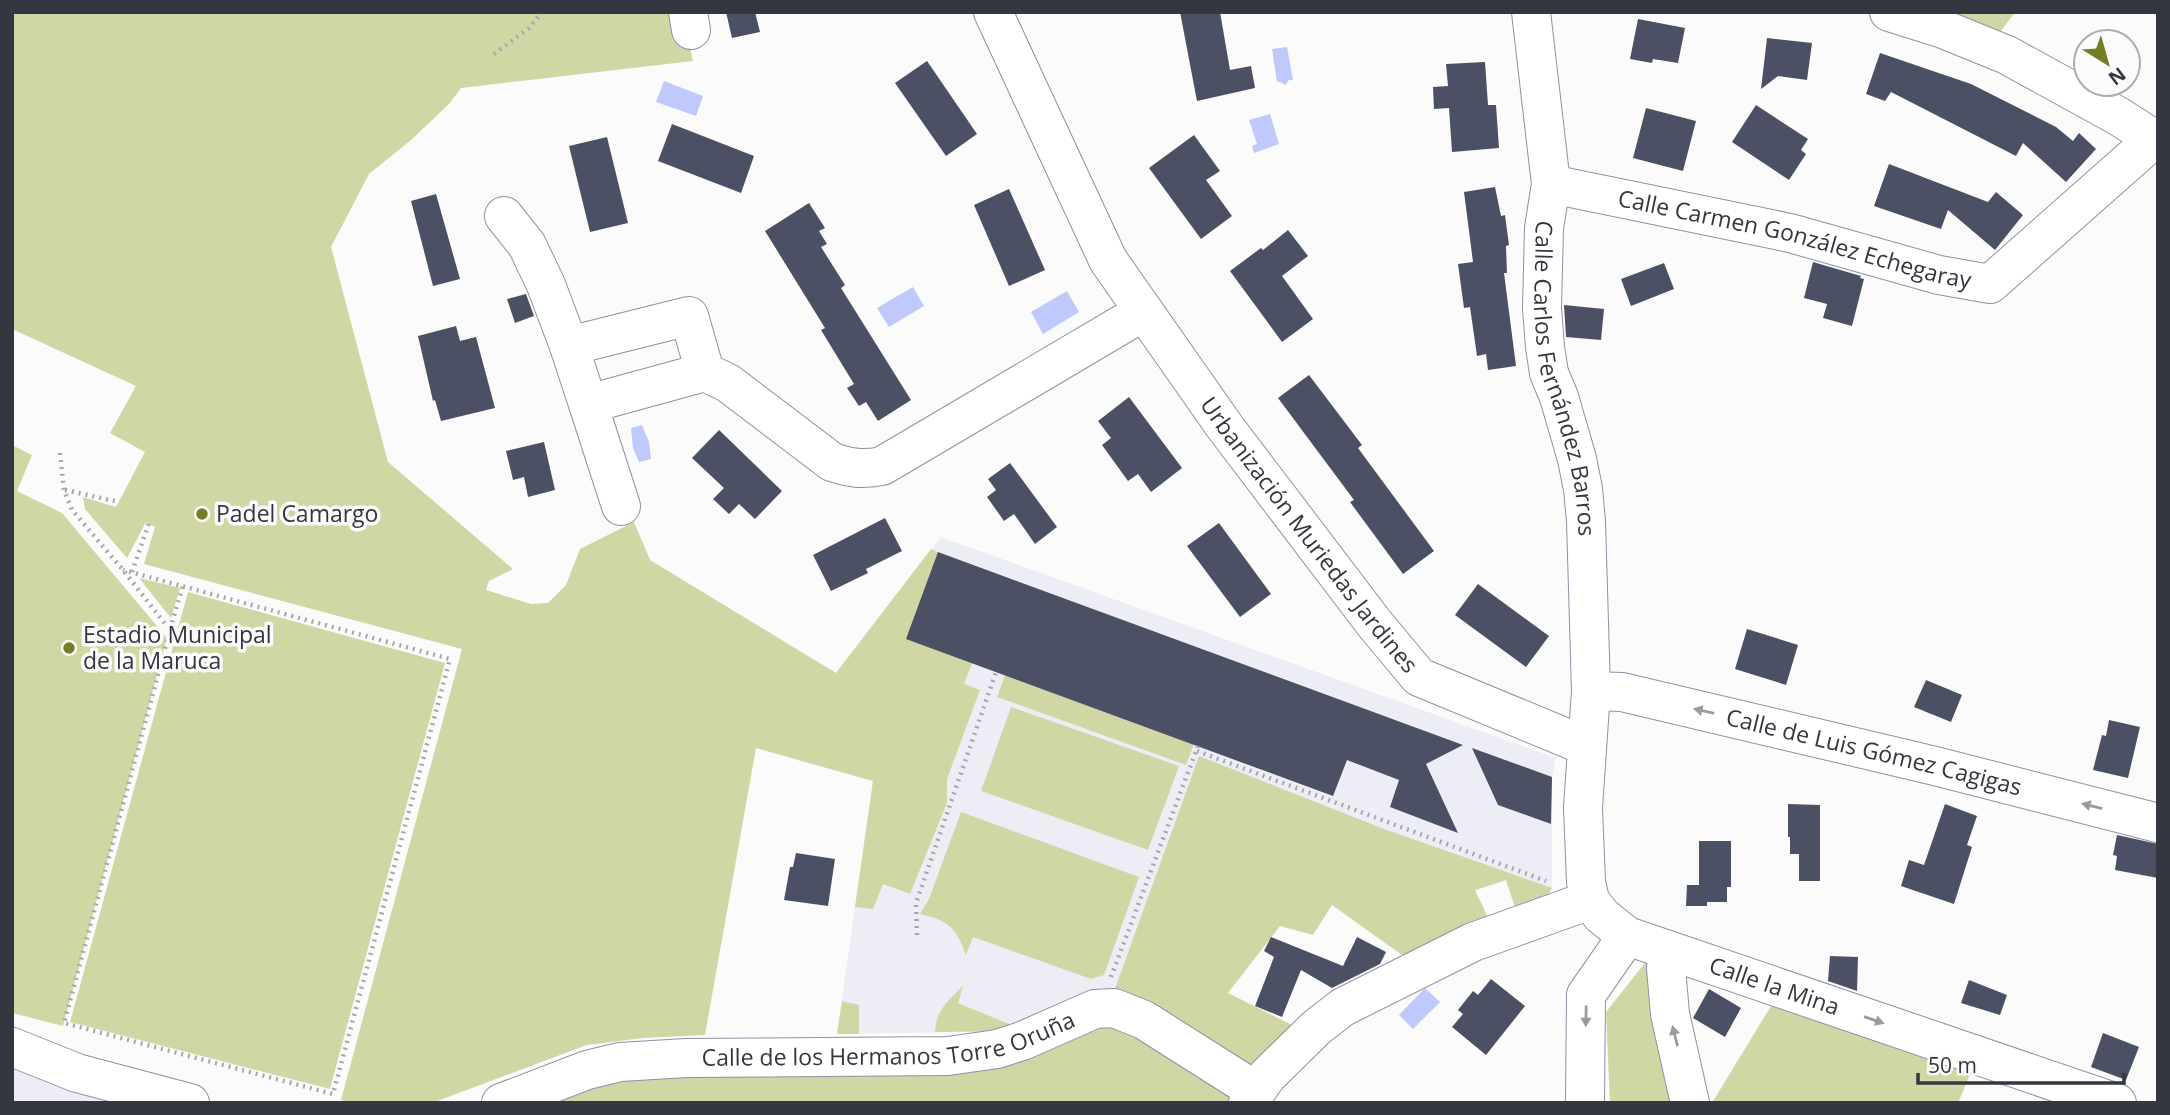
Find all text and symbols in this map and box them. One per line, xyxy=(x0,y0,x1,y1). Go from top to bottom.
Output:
north arrow xyxy=(2072,28,2142,98)
text: N xyxy=(2103,62,2131,92)
street label: Calle Carmen González Echegaray xyxy=(1615,181,1974,295)
street label: Calle Carlos Fernández Barros xyxy=(1527,218,1603,537)
street label: Urbanización Muriedas Jardines xyxy=(1194,390,1426,679)
place label: Padel Camargo xyxy=(216,497,378,529)
marker: Padel Camargo xyxy=(194,506,210,522)
place label: Estadio Municipal de la Maruca xyxy=(83,618,272,676)
marker: Estadio Municipal de la Maruca xyxy=(61,640,77,656)
street label: Calle de Luis Gómez Cagigas xyxy=(1723,700,2025,803)
one-way arrow xyxy=(1693,706,1715,717)
one-way arrow xyxy=(2081,800,2103,811)
street label: Calle la Mina xyxy=(1705,948,1844,1022)
street label: Calle de los Hermanos Torre Oruña xyxy=(702,1003,1079,1073)
one-way arrow xyxy=(1580,1005,1592,1027)
one-way arrow xyxy=(1864,1015,1885,1026)
one-way arrow xyxy=(1670,1025,1681,1047)
scale bar xyxy=(1918,1042,2124,1086)
text: 50 m xyxy=(1928,1051,1977,1079)

